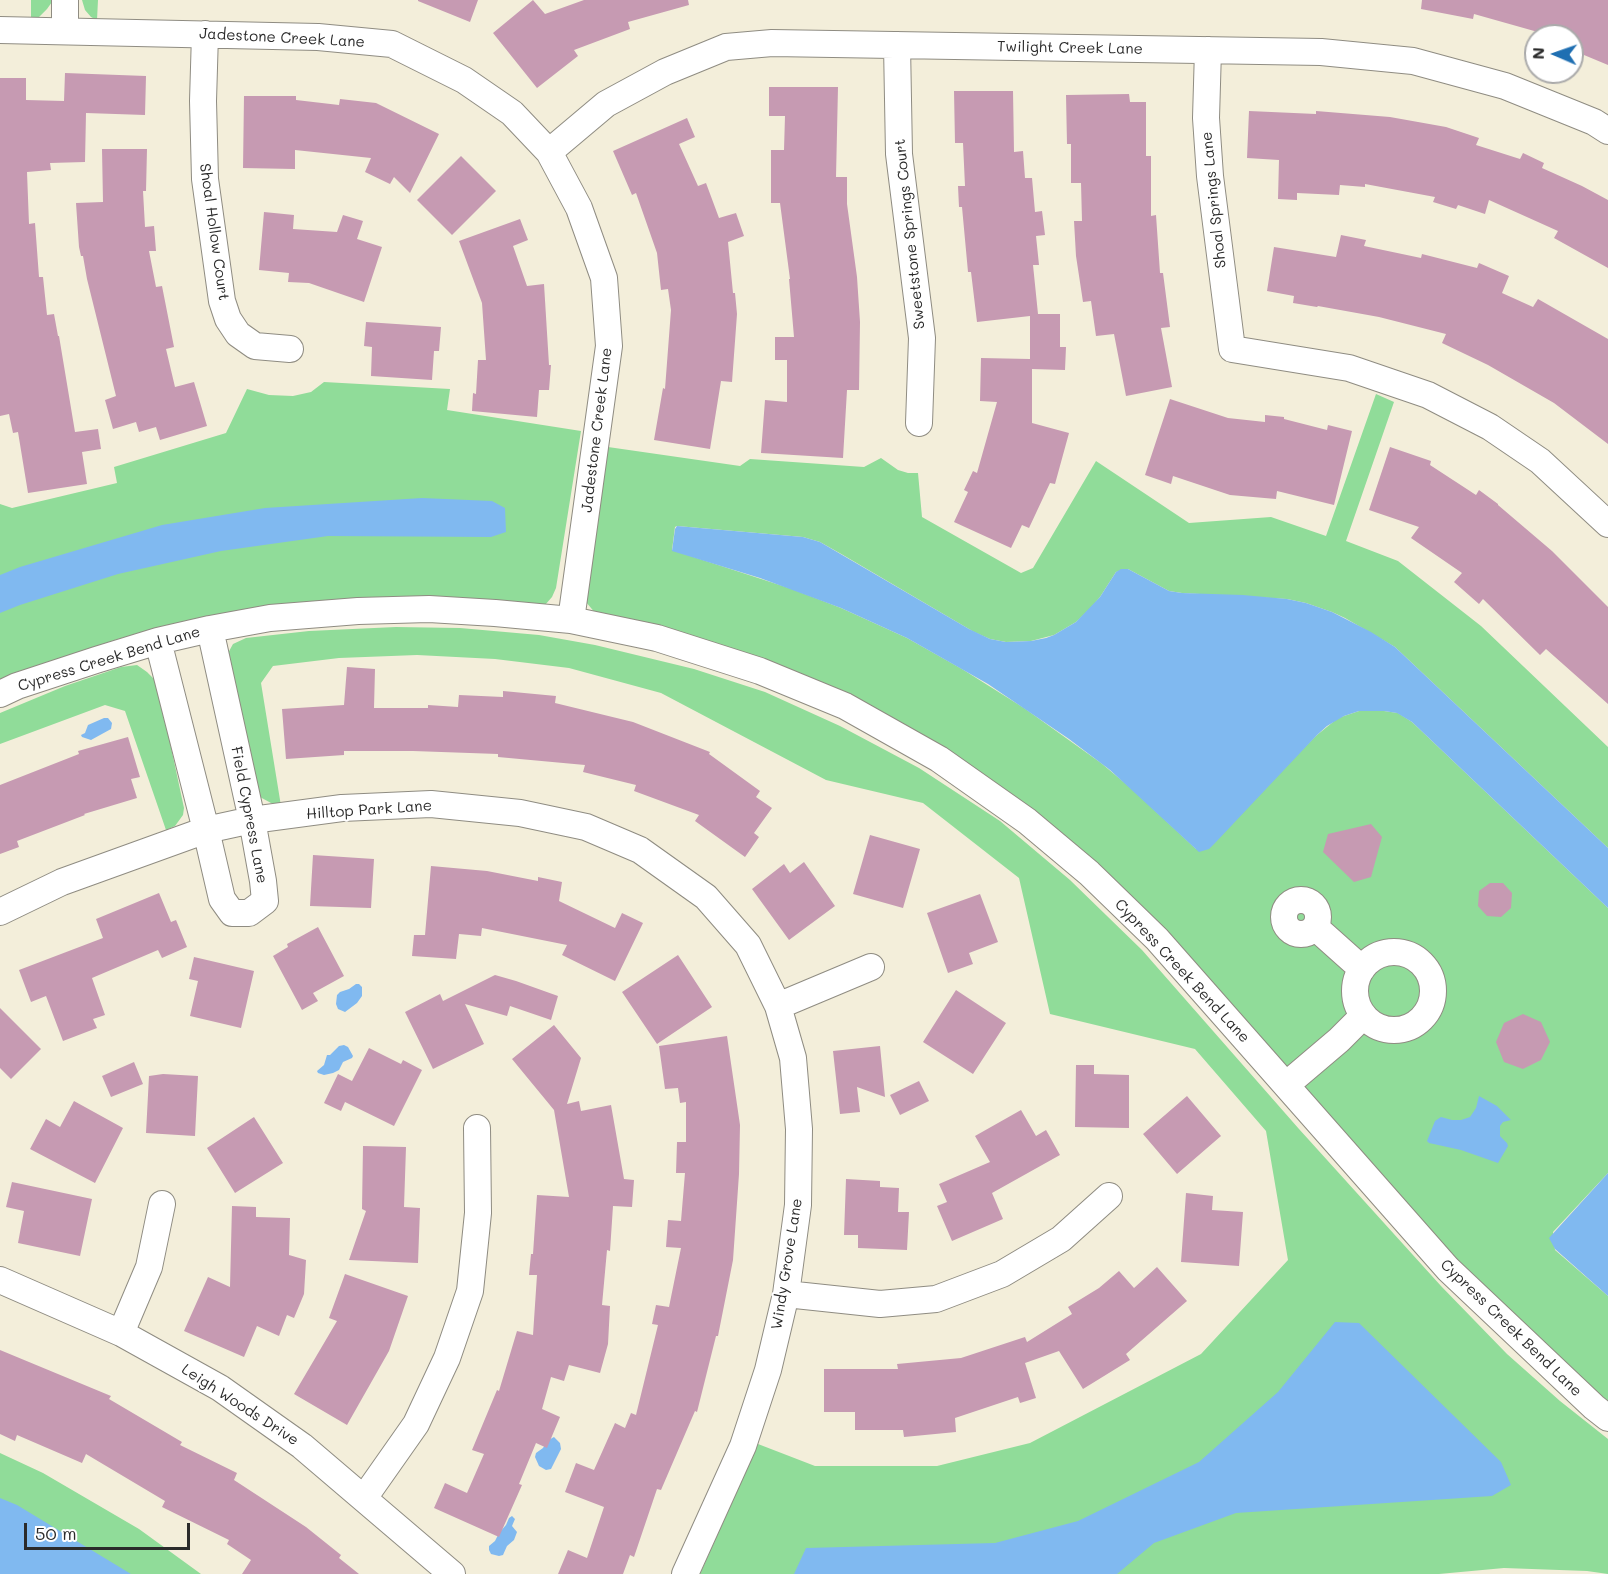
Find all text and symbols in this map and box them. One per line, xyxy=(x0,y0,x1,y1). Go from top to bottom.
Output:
north arrow xyxy=(1524,24,1584,84)
street label: Jadestone Creek Lane xyxy=(199,25,365,51)
street label: Twilight Creek Lane xyxy=(997,38,1143,58)
text: N xyxy=(1527,47,1548,60)
street label: Shoal Springs Lane xyxy=(1198,131,1230,269)
street label: Sweetstone Springs Court xyxy=(891,138,929,330)
street label: Shoal Hollow Court xyxy=(195,162,233,302)
street label: Jadestone Creek Lane xyxy=(578,347,616,513)
street label: Cypress Creek Bend Lane xyxy=(16,623,202,695)
street label: Field Cypress Lane xyxy=(227,745,271,885)
street label: Hilltop Park Lane xyxy=(306,797,432,823)
street label: Cypress Creek Bend Lane xyxy=(1111,896,1253,1046)
street label: Windy Grove Lane xyxy=(768,1197,806,1331)
street label: Cypress Creek Bend Lane xyxy=(1437,1256,1585,1400)
street label: Leigh Woods Drive xyxy=(178,1360,302,1450)
scale bar xyxy=(27,1511,194,1549)
text: 50 m xyxy=(35,1521,77,1545)

